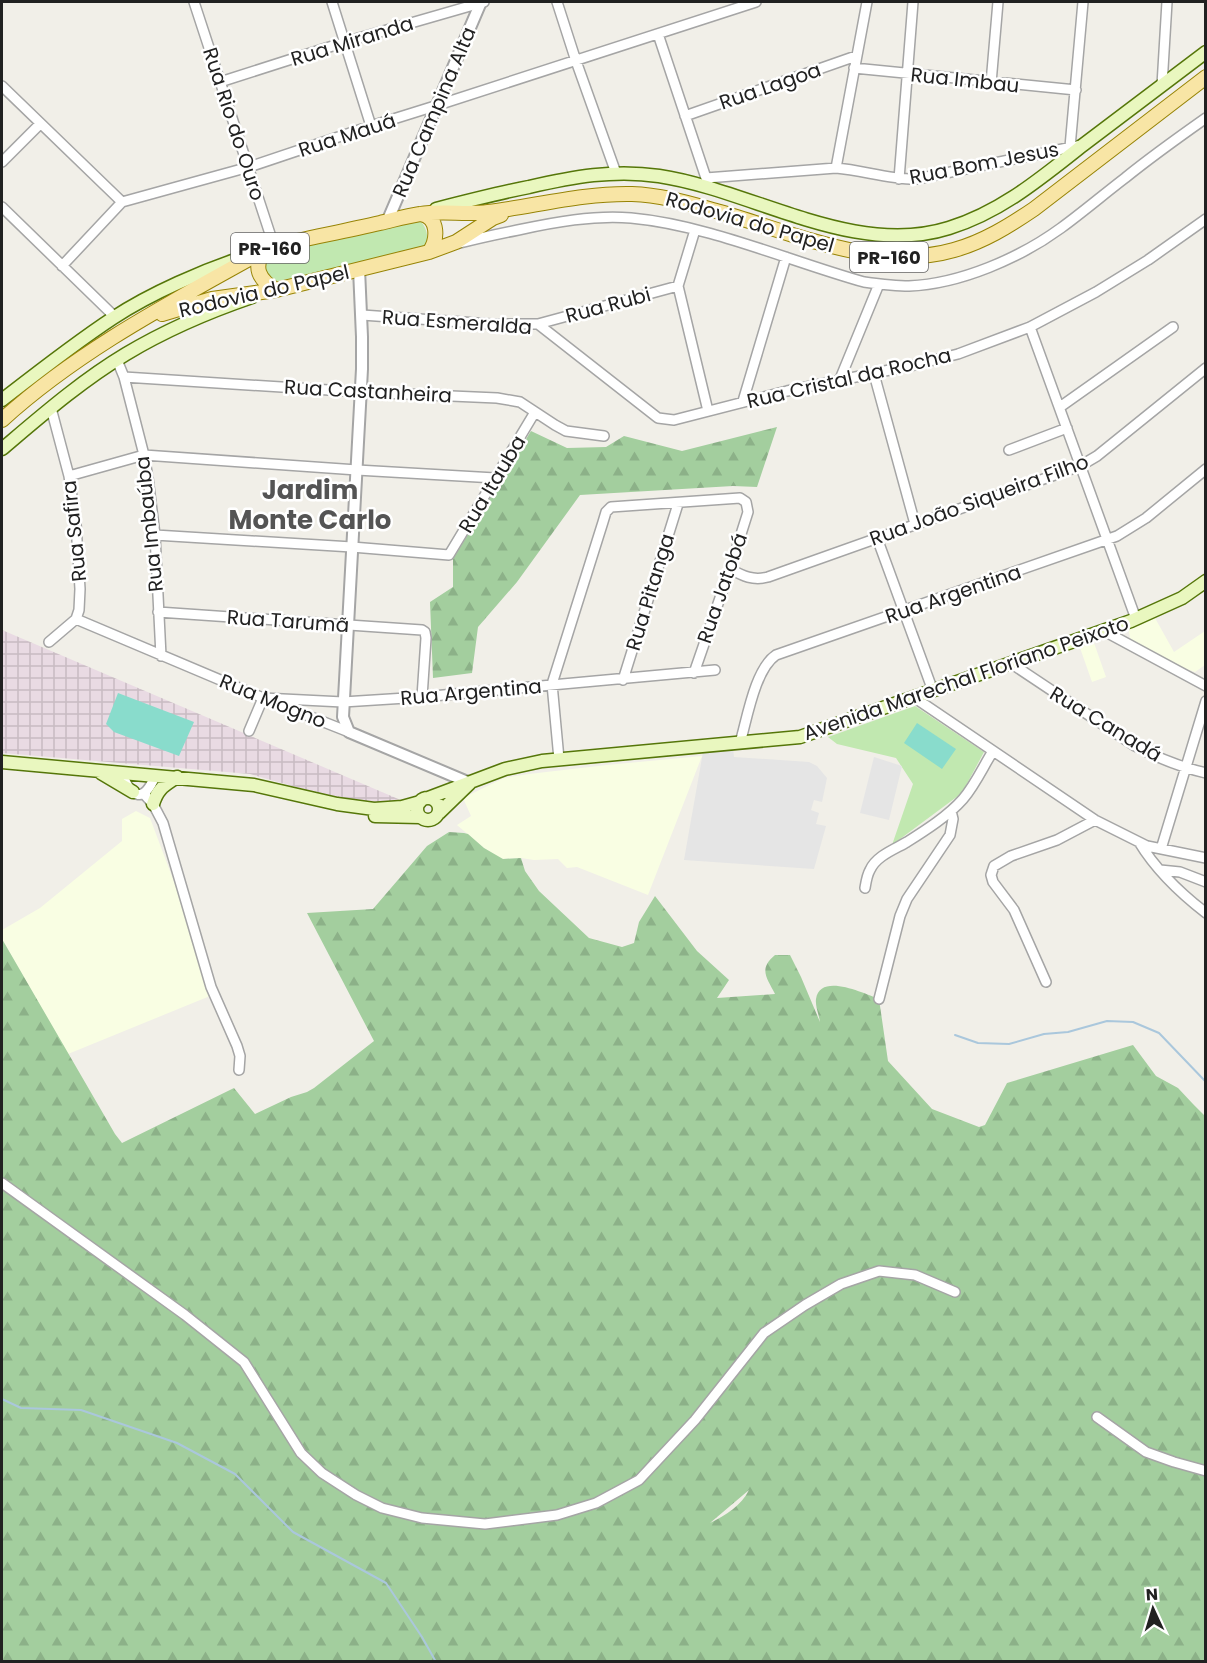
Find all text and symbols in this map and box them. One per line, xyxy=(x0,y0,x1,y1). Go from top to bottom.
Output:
street label: Rua Miranda xyxy=(287,9,417,73)
street label: Rua Campina Alta xyxy=(385,22,483,202)
street label: Rua Rio do Ouro xyxy=(196,44,272,204)
street label: Rua Lagoa xyxy=(715,56,825,116)
street label: Rua Imbau xyxy=(909,60,1021,100)
street label: Rua Mauá xyxy=(295,106,399,164)
street label: Rua Bom Jesus xyxy=(907,135,1061,191)
street label: Rodovia do Papel xyxy=(663,185,837,259)
road number: PR-160 xyxy=(231,233,309,263)
road number: PR-160 xyxy=(850,242,928,272)
street label: Rodovia do Papel xyxy=(176,258,352,324)
street label: Rua Rubi xyxy=(562,280,654,330)
street label: Rua Esmeralda xyxy=(381,303,533,341)
street label: Rua Cristal da Rocha xyxy=(744,341,954,415)
street label: Rua Castanheira xyxy=(283,373,453,409)
street label: Rua Itauba xyxy=(452,430,532,538)
street label: Rua João Siqueira Filho xyxy=(866,447,1092,553)
street label: Rua Imbaúba xyxy=(128,455,170,593)
district label: Jardim Monte Carlo xyxy=(229,472,391,538)
street label: Rua Safira xyxy=(55,479,93,583)
street label: Rua Jatobá xyxy=(690,529,754,647)
street label: Rua Pitanga xyxy=(619,530,681,654)
street label: Rua Argentina xyxy=(881,558,1025,630)
street label: Rua Tarumã xyxy=(226,603,350,639)
street label: Avenida Marechal Floriano Peixoto xyxy=(800,609,1132,747)
street label: Rua Mogno xyxy=(215,667,331,735)
street label: Rua Argentina xyxy=(399,672,543,712)
street label: Rua Canadá xyxy=(1045,680,1167,768)
north arrow xyxy=(1123,1579,1183,1639)
text: N xyxy=(1145,1583,1159,1606)

